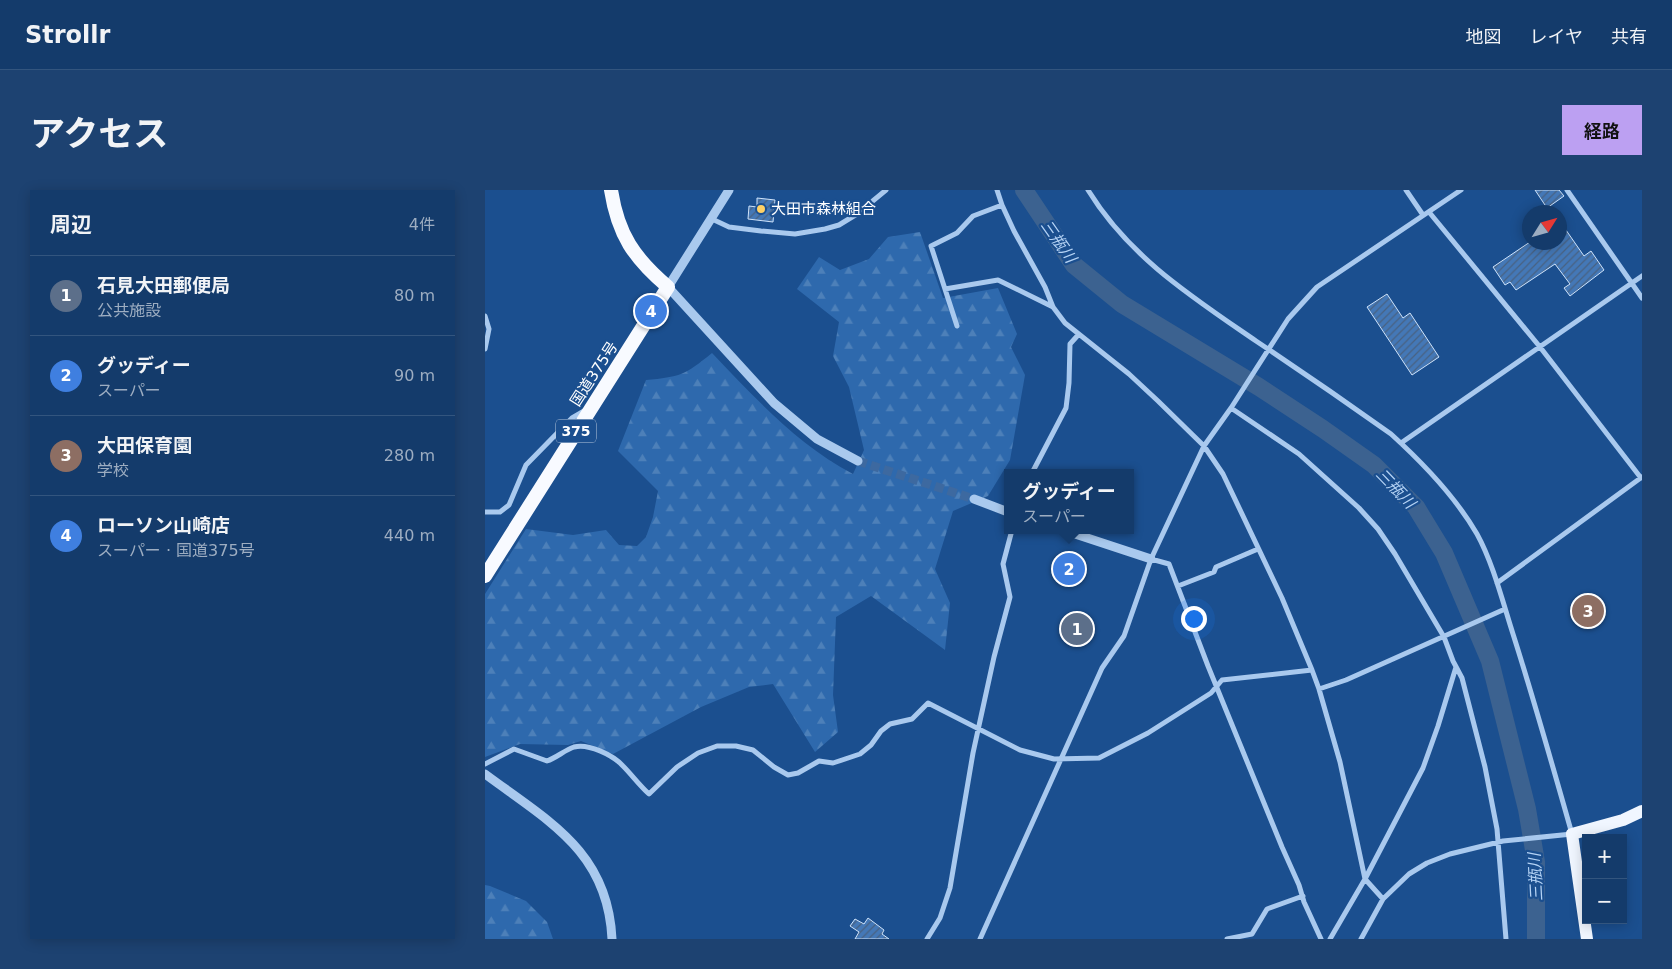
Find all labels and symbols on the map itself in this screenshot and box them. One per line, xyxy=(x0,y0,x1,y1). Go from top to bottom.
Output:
place label: 大田市森林組合 xyxy=(771,200,876,218)
marker: 大田市森林組合 xyxy=(755,203,767,215)
north arrow xyxy=(1522,205,1567,250)
water label: 三瓶川 xyxy=(1037,216,1081,268)
pin: 4 xyxy=(635,292,667,330)
street label: 国道375号 xyxy=(566,338,622,410)
road number: 375 xyxy=(556,420,596,442)
water label: 三瓶川 xyxy=(1372,464,1421,514)
pin: 2 xyxy=(1053,550,1085,588)
pin: 3 xyxy=(1572,592,1604,630)
your location xyxy=(1181,606,1207,632)
pin: 1 xyxy=(1061,610,1093,648)
water label: 三瓶川 xyxy=(1525,851,1546,901)

